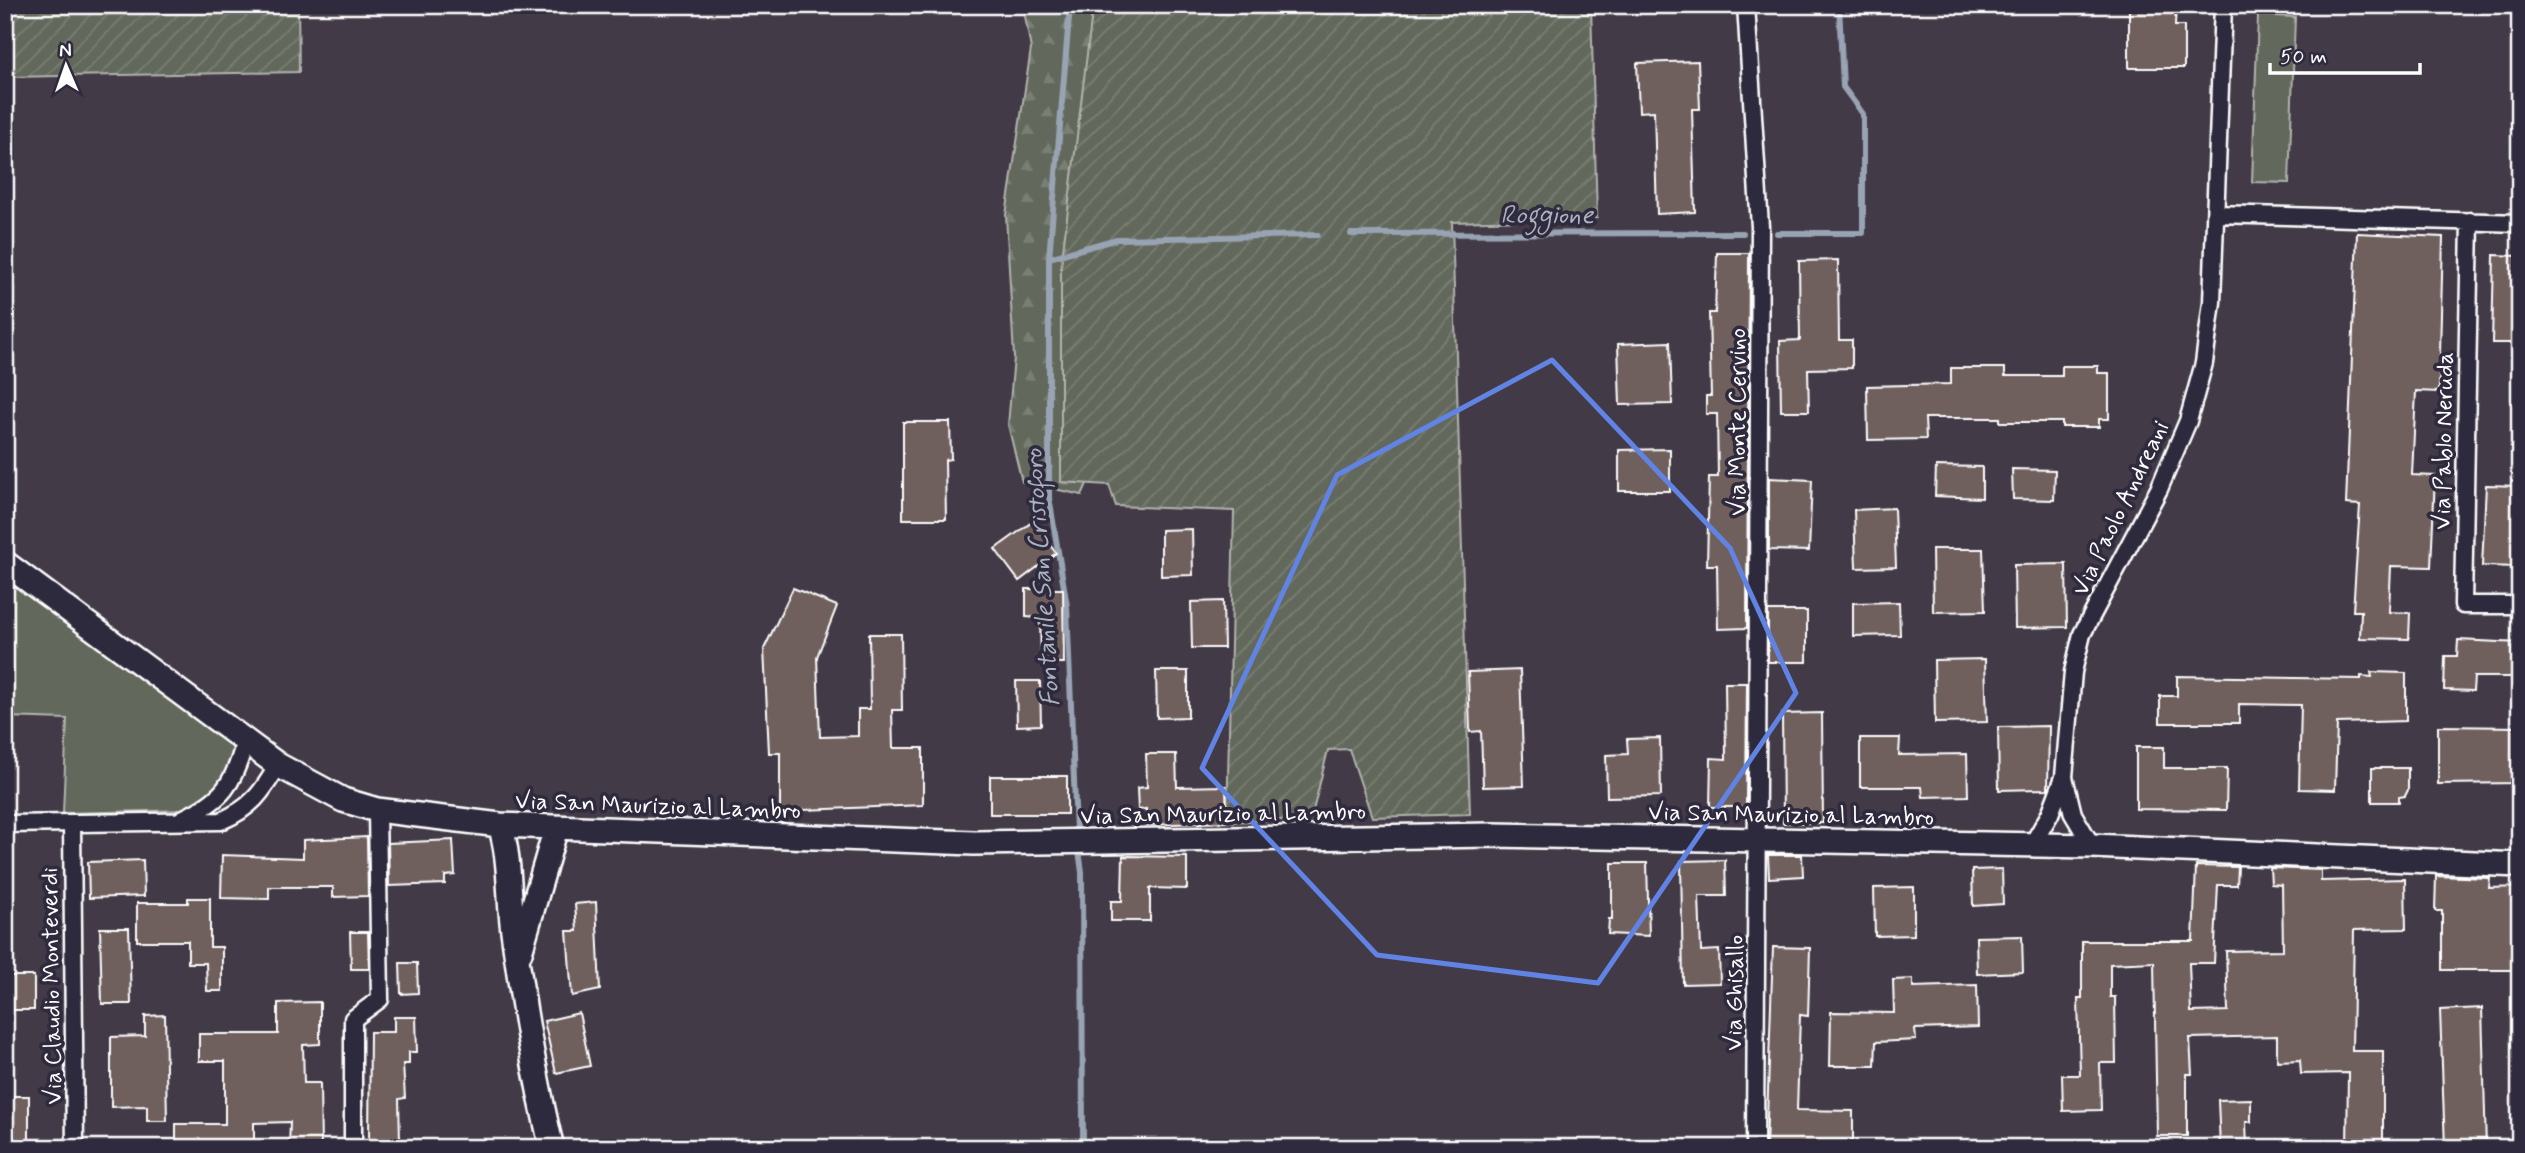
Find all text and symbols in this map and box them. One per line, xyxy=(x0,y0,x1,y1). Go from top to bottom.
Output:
north arrow xyxy=(32,32,102,102)
scale bar xyxy=(2270,32,2420,76)
text: N xyxy=(59,38,72,63)
text: 50 m xyxy=(2280,43,2327,71)
water label: Roggione xyxy=(1500,199,1595,236)
street label: Via Monte Cervino xyxy=(1723,328,1754,516)
street label: Via Pablo Neruda xyxy=(2427,352,2462,530)
street label: Via Paolo Andreani xyxy=(2066,416,2177,601)
water label: Fontanile San Cristoforo xyxy=(1017,447,1071,708)
street label: Via San Maurizio al Lambro xyxy=(515,786,801,827)
street label: Via San Maurizio al Lambro xyxy=(1080,797,1366,832)
street label: Via San Maurizio al Lambro xyxy=(1648,798,1934,833)
street label: Via Claudio Monteverdi xyxy=(35,867,70,1105)
street label: Via Ghisallo xyxy=(1719,935,1752,1052)

